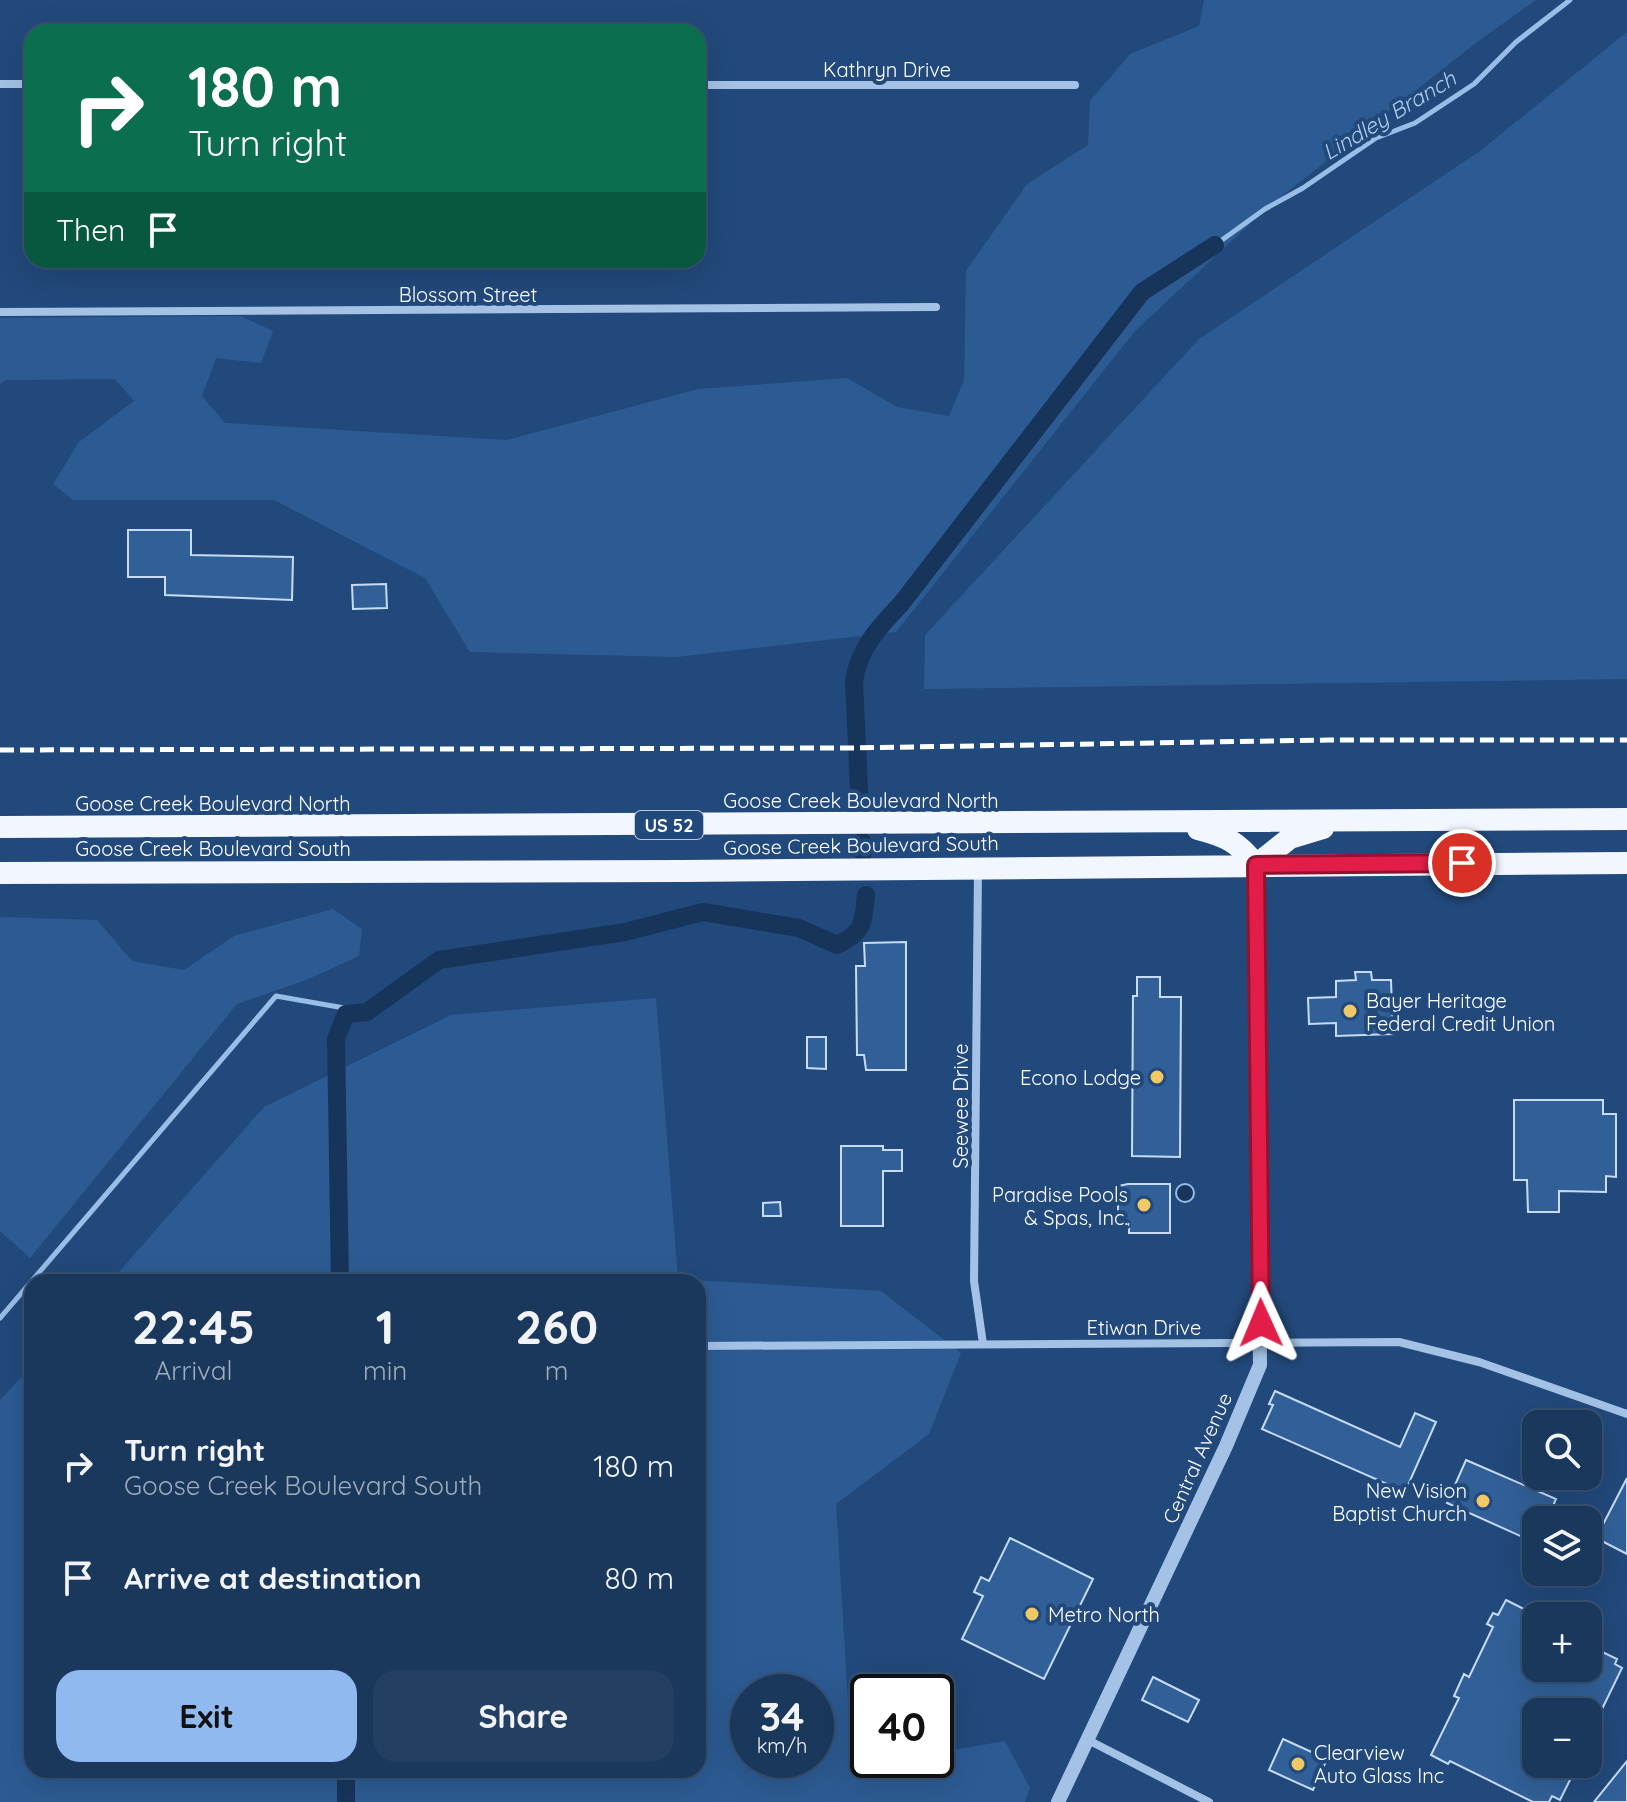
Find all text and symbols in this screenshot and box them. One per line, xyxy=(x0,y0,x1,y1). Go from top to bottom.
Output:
text: 180 m xyxy=(188,51,342,121)
icon: right xyxy=(56,56,160,160)
street label: Kathryn Drive xyxy=(823,57,951,82)
water label: Lindley Branch xyxy=(1317,64,1461,166)
text: Turn right xyxy=(188,120,347,165)
icon: arrive xyxy=(141,208,185,252)
text: Then xyxy=(56,211,125,249)
street label: Blossom Street xyxy=(399,282,538,307)
street label: Goose Creek Boulevard North xyxy=(723,788,999,813)
street label: Goose Creek Boulevard North xyxy=(75,791,351,816)
road number: US 52 xyxy=(635,811,703,839)
pin xyxy=(1428,829,1496,897)
street label: Goose Creek Boulevard South xyxy=(723,830,999,860)
street label: Goose Creek Boulevard South xyxy=(75,836,351,861)
icon: arrive xyxy=(1440,841,1484,885)
place label: Bayer Heritage Federal Credit Union xyxy=(1366,988,1555,1036)
marker: Bayer Heritage Federal Credit Union xyxy=(1341,1002,1359,1020)
street label: Seewee Drive xyxy=(948,1043,973,1169)
place label: Econo Lodge xyxy=(1020,1065,1141,1090)
marker: Econo Lodge xyxy=(1148,1068,1166,1086)
place label: Paradise Pools & Spas, Inc. xyxy=(992,1182,1128,1230)
marker: Paradise Pools & Spas, Inc. xyxy=(1135,1196,1153,1214)
position arrow xyxy=(1219,1281,1303,1365)
text: 22:45 xyxy=(132,1296,255,1356)
text: 1 xyxy=(376,1296,394,1356)
text: 260 xyxy=(515,1296,598,1356)
street label: Etiwan Drive xyxy=(1087,1315,1201,1340)
text: Arrival xyxy=(155,1354,232,1387)
text: min xyxy=(363,1354,407,1387)
text: m xyxy=(545,1354,568,1387)
street label: Central Avenue xyxy=(1157,1389,1237,1527)
map controls xyxy=(1522,1410,1602,1778)
button: search xyxy=(1522,1410,1602,1490)
text: Turn right xyxy=(124,1431,265,1469)
icon: right xyxy=(56,1444,100,1488)
text: 180 m xyxy=(593,1447,674,1485)
text: Goose Creek Boulevard South xyxy=(124,1469,482,1502)
place label: New Vision Baptist Church xyxy=(1332,1478,1467,1526)
marker: New Vision Baptist Church xyxy=(1474,1492,1492,1510)
button: layers xyxy=(1522,1506,1602,1586)
icon: arrive xyxy=(56,1556,100,1600)
text: Arrive at destination xyxy=(124,1559,422,1597)
text: 80 m xyxy=(604,1559,674,1597)
place label: Metro North xyxy=(1048,1602,1160,1627)
button: + xyxy=(1522,1602,1602,1682)
marker: Metro North xyxy=(1023,1605,1041,1623)
button: Exit xyxy=(56,1670,357,1762)
button: Share xyxy=(373,1670,674,1762)
speed limit sign: 40 xyxy=(850,1674,954,1778)
text: 34 xyxy=(760,1691,805,1741)
button: − xyxy=(1522,1698,1602,1778)
text: km/h xyxy=(757,1733,807,1758)
place label: Clearview Auto Glass Inc xyxy=(1314,1740,1444,1788)
marker: Clearview Auto Glass Inc xyxy=(1289,1755,1307,1773)

